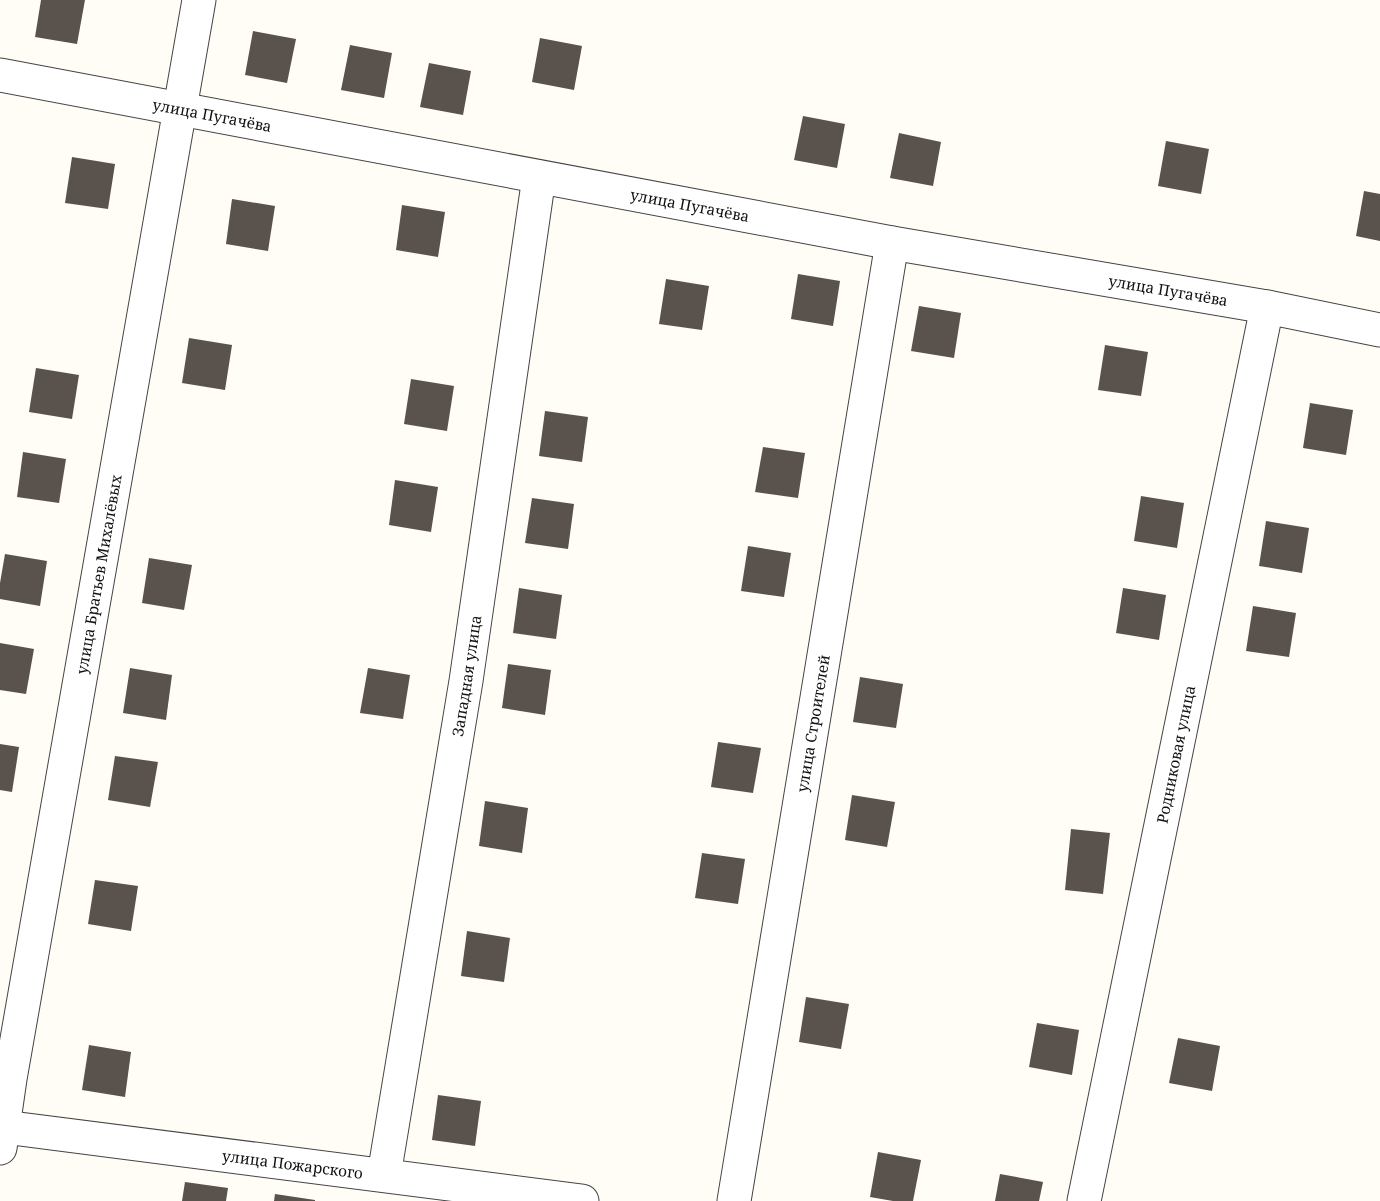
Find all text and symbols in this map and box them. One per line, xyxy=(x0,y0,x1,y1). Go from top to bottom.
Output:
street label: улица Пугачёва xyxy=(151,94,273,136)
street label: улица Пугачёва xyxy=(629,184,751,226)
street label: улица Пугачёва xyxy=(1107,270,1230,310)
street label: улица Братьев Михалёвых xyxy=(71,473,126,676)
street label: Западная улица xyxy=(447,614,485,738)
street label: улица Строителей xyxy=(792,653,834,794)
street label: Родниковая улица xyxy=(1152,683,1199,825)
street label: улица Пожарского xyxy=(221,1145,364,1183)

